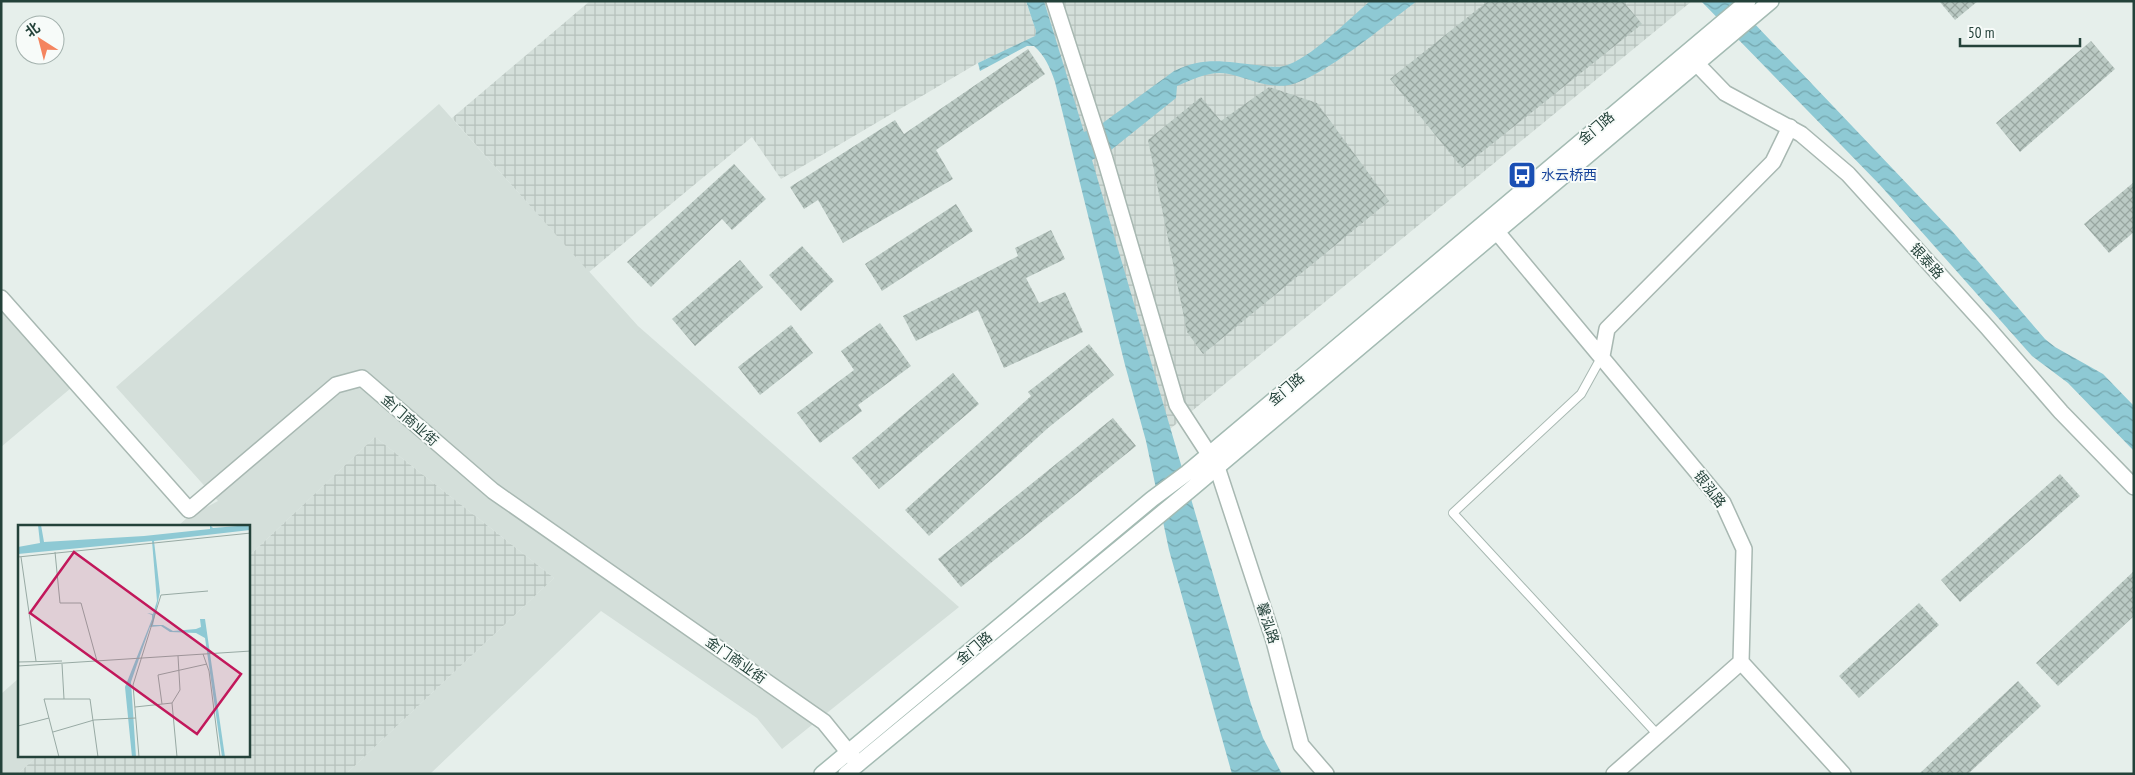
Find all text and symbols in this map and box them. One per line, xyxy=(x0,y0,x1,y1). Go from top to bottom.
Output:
north arrow xyxy=(15,15,65,65)
scale bar xyxy=(1960,15,2080,47)
text: 北 xyxy=(21,18,43,41)
text: 50 m xyxy=(1968,23,1994,42)
street label: 金门路 xyxy=(1574,108,1618,148)
bus stop icon: 水云桥西 xyxy=(1507,160,1537,190)
place label: 水云桥西 xyxy=(1541,166,1597,184)
street label: 银泰路 xyxy=(1906,239,1948,283)
street label: 金门路 xyxy=(1264,369,1308,409)
street label: 金门商业街 xyxy=(378,390,442,450)
street label: 银泓路 xyxy=(1690,467,1730,511)
inset map xyxy=(18,525,250,758)
street label: 馨泓路 xyxy=(1253,600,1283,646)
street label: 金门路 xyxy=(952,628,996,668)
street label: 金门商业街 xyxy=(702,633,770,687)

